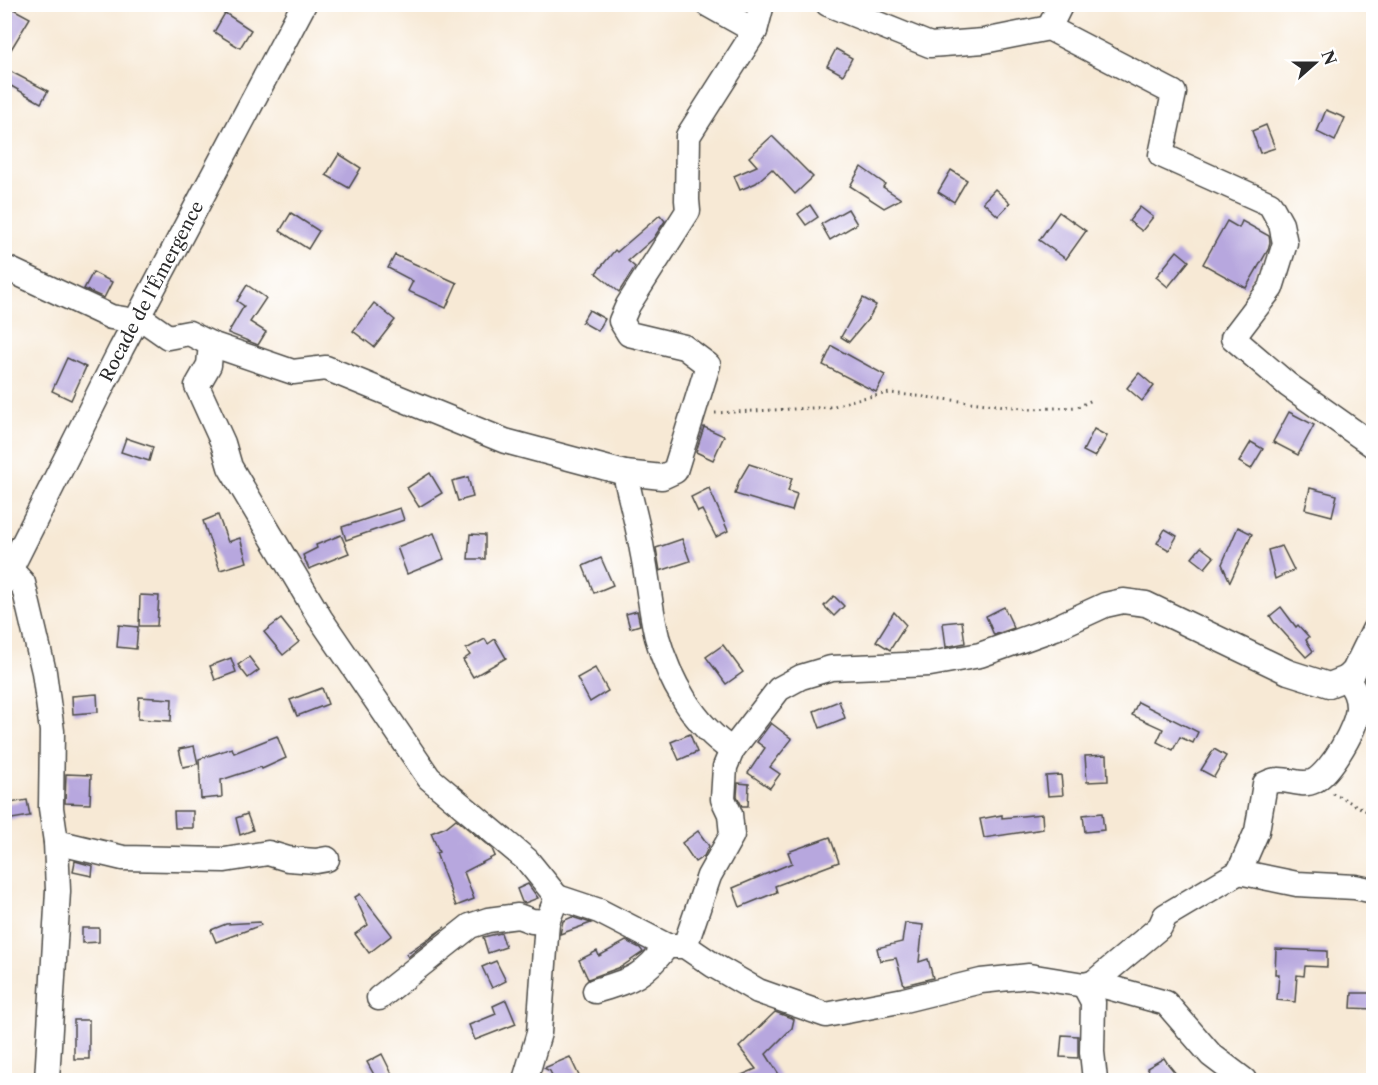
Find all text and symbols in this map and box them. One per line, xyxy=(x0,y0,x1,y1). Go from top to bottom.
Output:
north arrow xyxy=(1285,33,1345,93)
text: N xyxy=(1317,48,1341,68)
street label: Rocade de l'Émergence xyxy=(95,197,208,385)

